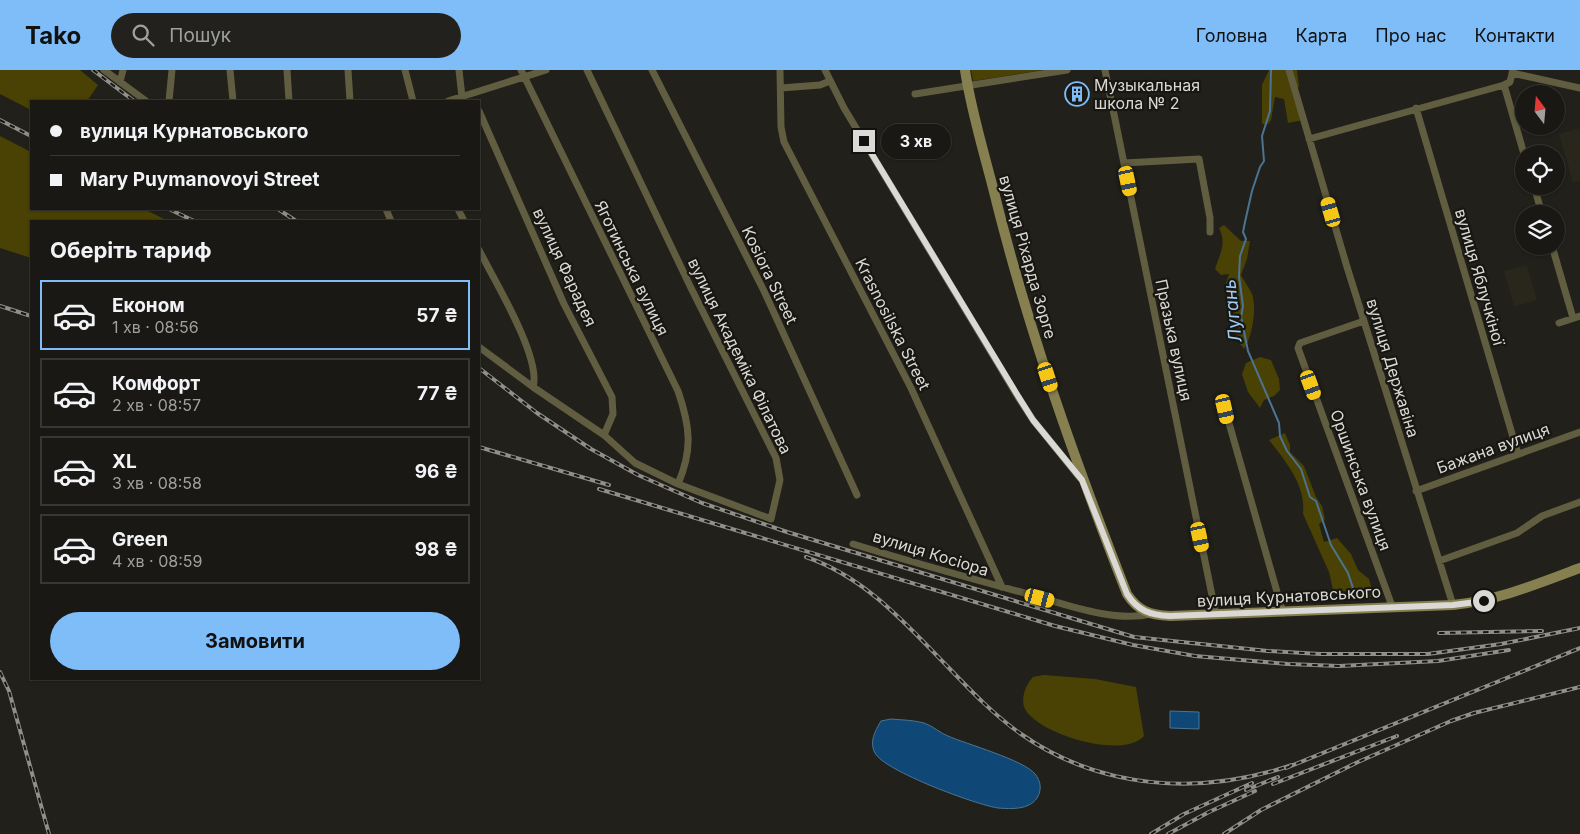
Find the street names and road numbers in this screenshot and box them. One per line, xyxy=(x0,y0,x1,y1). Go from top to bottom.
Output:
street label: вулиця Ріхарда Зорге xyxy=(995,173,1061,341)
street label: Яготинська вулиця xyxy=(591,197,673,339)
street label: вулиця Фарадея xyxy=(529,205,601,329)
street label: вулиця Яблучкіної xyxy=(1451,206,1509,349)
street label: Kosiora Street xyxy=(738,223,802,327)
street label: вулиця Академіка Філатова xyxy=(684,255,796,457)
street label: Krasnosilska Street xyxy=(851,255,935,393)
street label: Празька вулиця xyxy=(1151,277,1197,403)
street label: вулиця Державіна xyxy=(1362,296,1424,440)
street label: Оршинська вулиця xyxy=(1326,407,1396,553)
street label: Бажана вулиця xyxy=(1434,418,1552,478)
street label: вулиця Косіора xyxy=(871,526,991,580)
street label: вулиця Курнатовського xyxy=(1196,581,1382,611)

